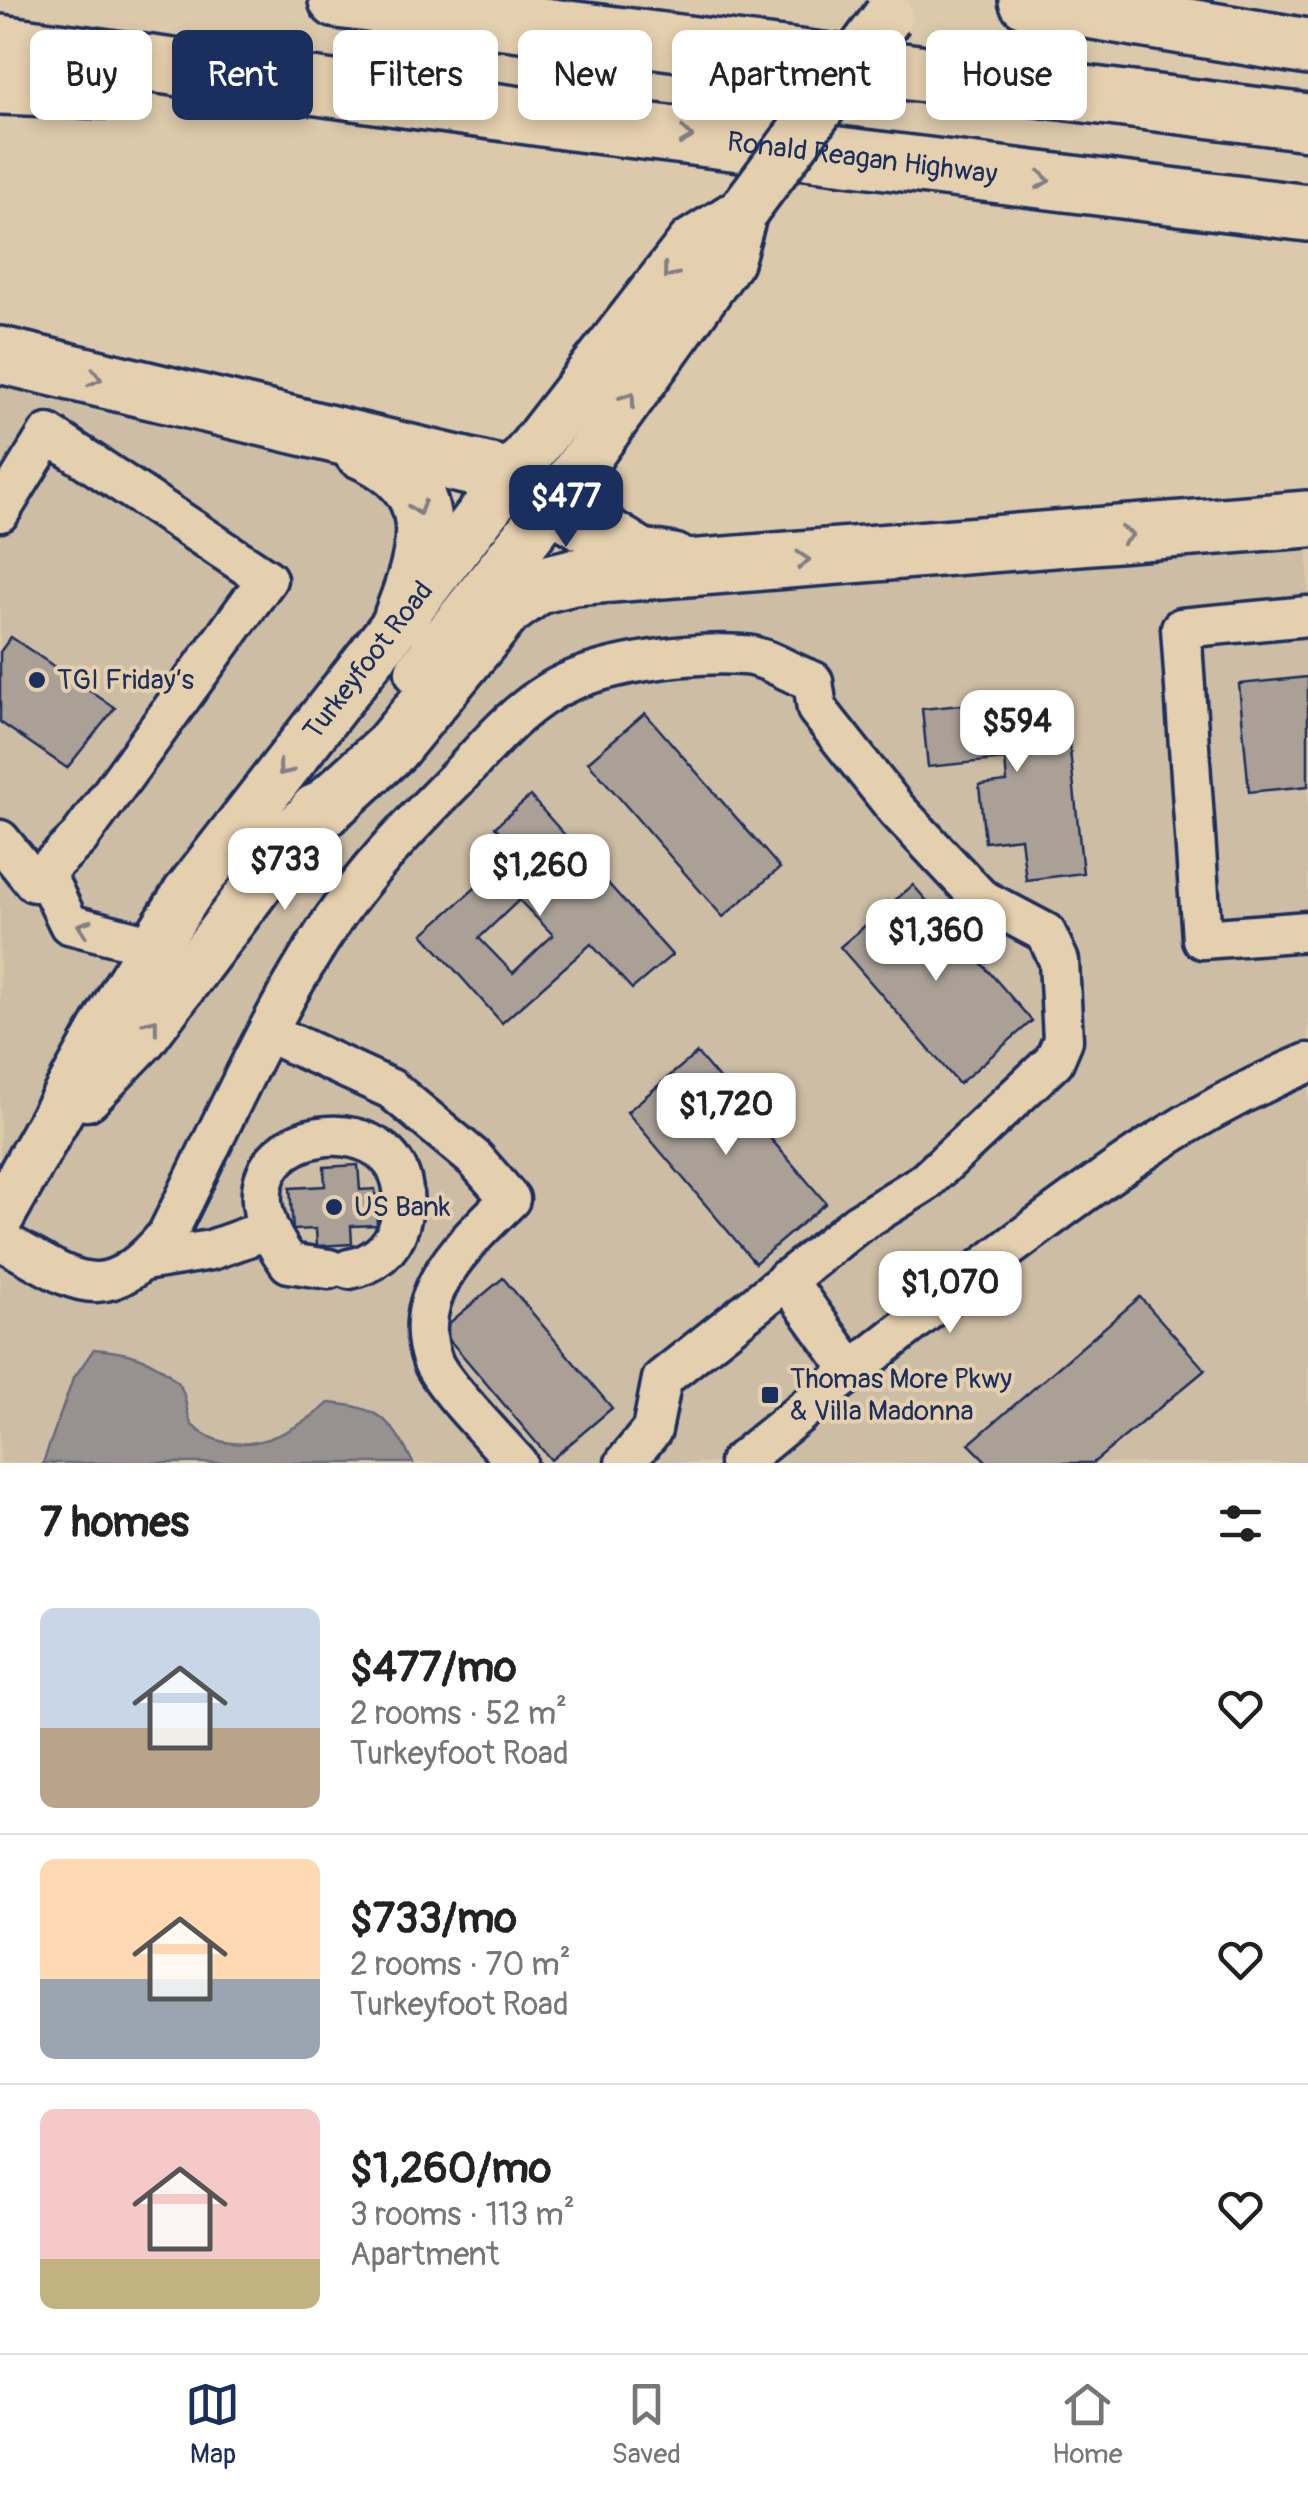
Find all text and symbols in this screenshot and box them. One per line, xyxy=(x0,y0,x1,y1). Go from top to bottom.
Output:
chip: Buy xyxy=(30,30,152,120)
chip: Rent xyxy=(172,30,313,120)
chip: Filters xyxy=(333,30,498,120)
chip: New xyxy=(518,30,652,120)
chip: Apartment xyxy=(672,30,906,120)
chip: House xyxy=(926,30,1087,120)
street label: Ronald Reagan Highway xyxy=(725,124,999,192)
one-way arrow xyxy=(679,125,695,146)
one-way arrow xyxy=(1035,169,1052,190)
one-way arrow xyxy=(663,261,681,279)
one-way arrow xyxy=(86,366,103,387)
one-way arrow xyxy=(616,392,635,411)
pin: $477 xyxy=(507,465,625,550)
text: $477 xyxy=(531,477,601,517)
one-way arrow xyxy=(406,498,427,515)
one-way arrow xyxy=(1119,525,1135,547)
one-way arrow xyxy=(795,550,811,571)
street label: Turkeyfoot Road xyxy=(296,574,441,747)
place label: TGI Friday’s xyxy=(57,663,194,698)
marker: TGI Friday’s xyxy=(26,669,48,691)
pin: $594 xyxy=(958,690,1076,775)
text: $594 xyxy=(982,702,1052,742)
one-way arrow xyxy=(279,758,296,776)
pin: $733 xyxy=(226,828,344,913)
pin: $1,260 xyxy=(459,834,621,919)
text: $733 xyxy=(250,840,320,880)
text: $1,260 xyxy=(492,846,588,886)
pin: $1,360 xyxy=(855,899,1017,984)
text: $1,360 xyxy=(888,911,984,951)
one-way arrow xyxy=(76,919,94,939)
one-way arrow xyxy=(140,1018,158,1036)
pin: $1,720 xyxy=(645,1073,807,1158)
text: $1,720 xyxy=(679,1085,773,1125)
place label: US Bank xyxy=(354,1190,451,1225)
marker: US Bank xyxy=(323,1196,345,1218)
pin: $1,070 xyxy=(869,1251,1031,1336)
text: $1,070 xyxy=(901,1263,999,1303)
place label: Thomas More Pkwy & Villa Madonna xyxy=(790,1362,1012,1429)
marker: Thomas More Pkwy & Villa Madonna xyxy=(759,1384,781,1406)
icon: filters xyxy=(1213,1496,1268,1551)
text: 7 homes xyxy=(40,1497,189,1549)
text: $477/mo xyxy=(350,1642,517,1694)
icon: home xyxy=(120,1648,240,1768)
icon: heart xyxy=(1213,1681,1268,1736)
text: 2 rooms · 52 m² xyxy=(350,1694,567,1734)
text: Turkeyfoot Road xyxy=(350,1734,569,1774)
text: $733/mo xyxy=(350,1893,517,1945)
icon: home xyxy=(120,1899,240,2019)
icon: heart xyxy=(1213,1932,1268,1987)
text: 2 rooms · 70 m² xyxy=(350,1945,571,1985)
text: Turkeyfoot Road xyxy=(350,1985,569,2025)
text: $1,260/mo xyxy=(350,2143,551,2195)
icon: home xyxy=(120,2149,240,2269)
icon: heart xyxy=(1213,2182,1268,2237)
text: 3 rooms · 113 m² xyxy=(350,2195,575,2235)
text: Apartment xyxy=(350,2235,499,2275)
tab: Map xyxy=(185,2377,240,2472)
tab: Saved xyxy=(611,2377,681,2472)
tab: Home xyxy=(1052,2377,1122,2472)

